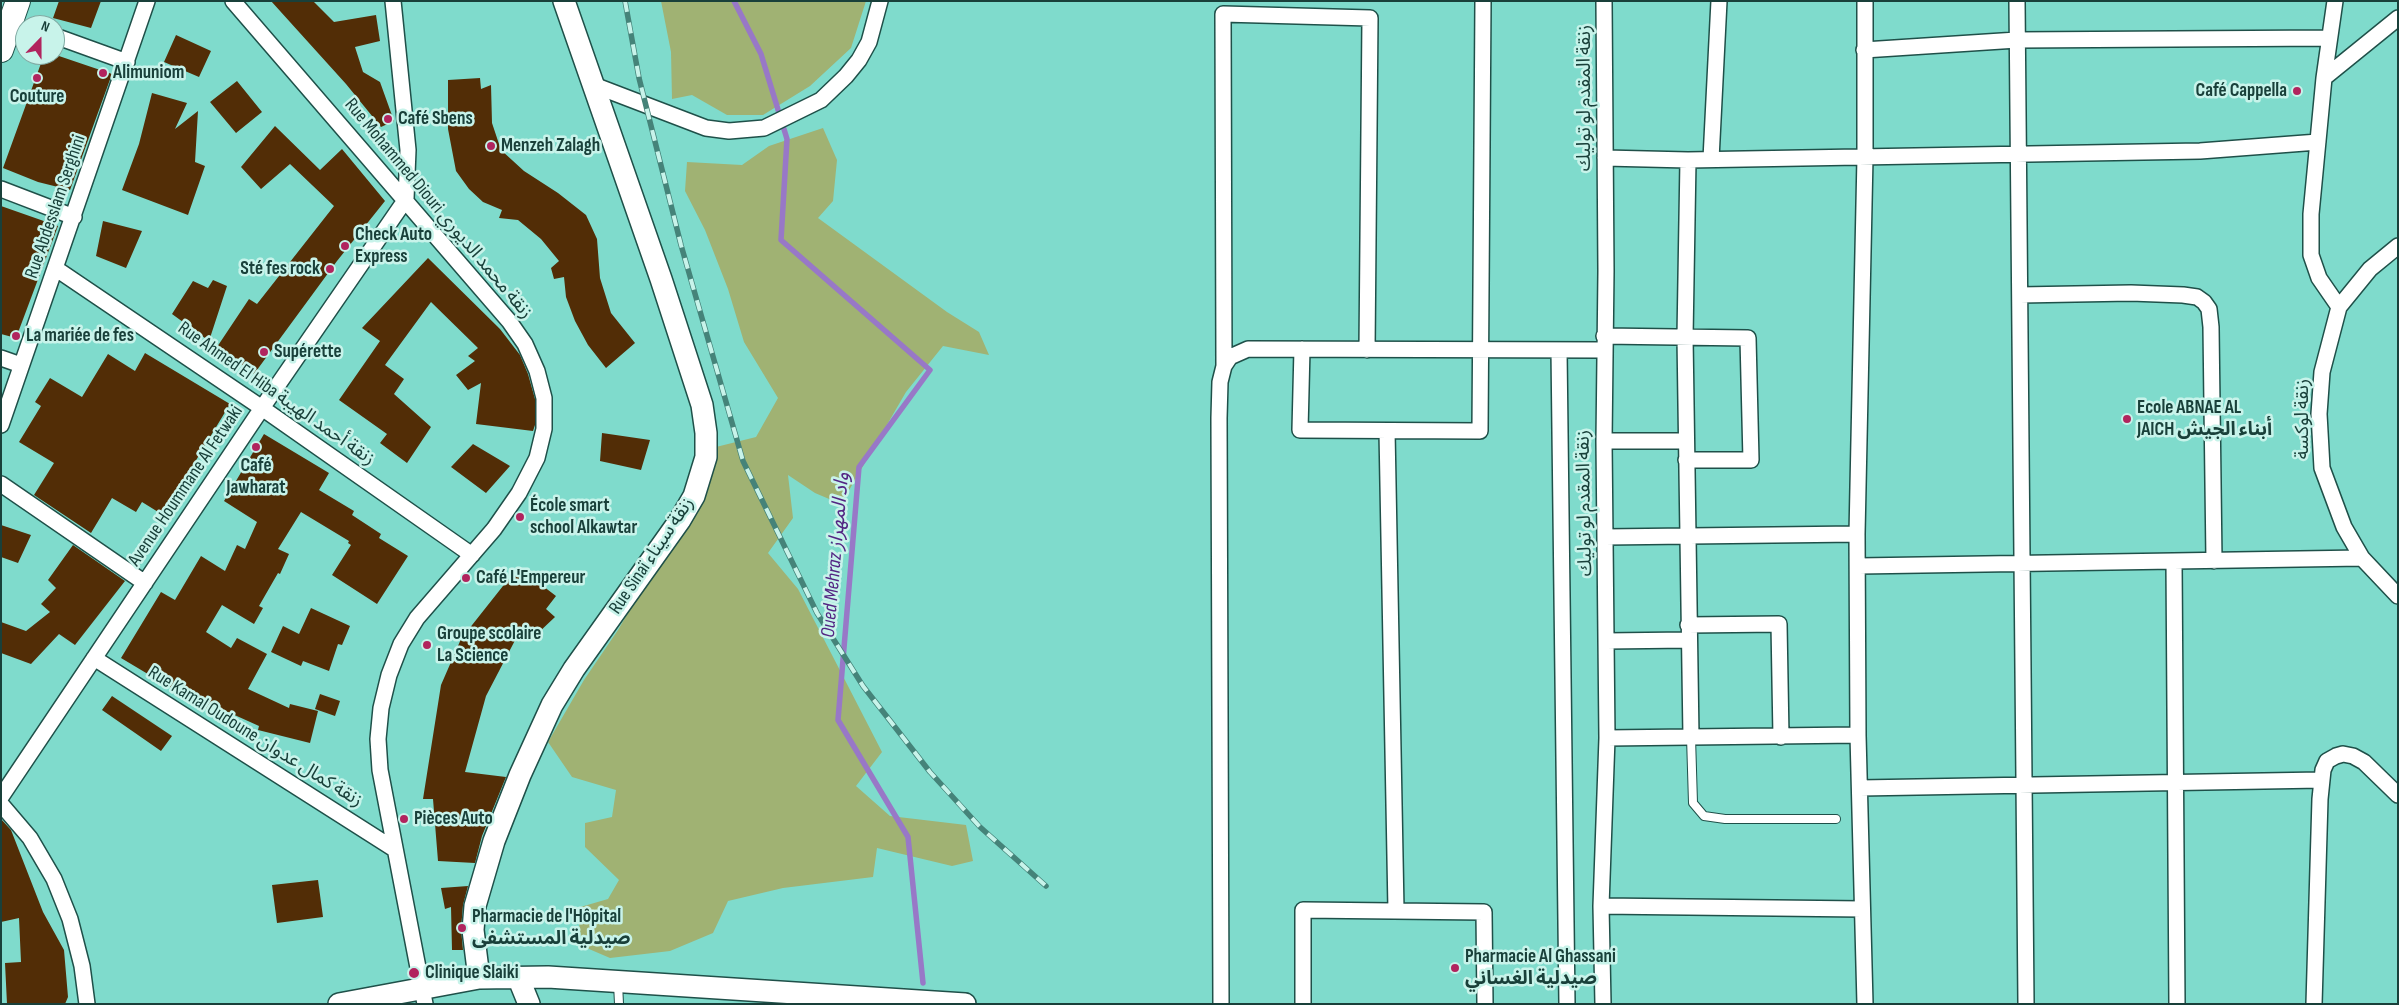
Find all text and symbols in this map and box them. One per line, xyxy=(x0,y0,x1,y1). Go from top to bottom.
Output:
north arrow xyxy=(15,15,65,65)
text: N xyxy=(39,17,52,36)
street label: زنقة المقدم لو توليك xyxy=(1574,25,1596,171)
place label: Alimuniom xyxy=(113,62,184,84)
marker: Alimuniom xyxy=(97,67,109,79)
marker: Couture xyxy=(31,72,43,84)
place label: Café Cappella xyxy=(2196,80,2287,102)
marker: Café Cappella xyxy=(2291,85,2303,97)
place label: Couture xyxy=(10,86,64,108)
street label: Rue Mohammed Diouri زنقة محمد الديوري xyxy=(339,94,537,324)
place label: Café Sbens xyxy=(398,108,473,130)
marker: Café Sbens xyxy=(382,113,394,125)
street label: Rue Abdesslam Serghini xyxy=(21,132,91,282)
place label: Menzeh Zalagh xyxy=(501,135,600,157)
marker: Menzeh Zalagh xyxy=(485,140,497,152)
place label: Check Auto Express xyxy=(355,224,432,268)
marker: Check Auto Express xyxy=(339,240,351,252)
place label: Sté fes rock xyxy=(240,258,320,280)
marker: Sté fes rock xyxy=(324,263,336,275)
street label: Rue Ahmed El Hiba زنقة أحمد الهيبة xyxy=(173,317,379,471)
place label: La mariée de fes xyxy=(26,325,134,347)
marker: La mariée de fes xyxy=(10,330,22,342)
place label: Supérette xyxy=(274,341,342,363)
marker: Supérette xyxy=(258,346,270,358)
street label: زنقة لوكسة xyxy=(2292,379,2314,459)
place label: Ecole ABNAE AL JAICH أبناء الجيش xyxy=(2137,397,2272,441)
street label: Avenue Hoummane Al Fetwaki xyxy=(124,401,248,571)
marker: Ecole ABNAE AL JAICH أبناء الجيش xyxy=(2121,413,2133,425)
street label: زنقة المقدم لو توليك xyxy=(1572,430,1598,576)
marker: Café Jawharat xyxy=(250,441,262,453)
place label: Café Jawharat xyxy=(226,455,286,499)
water label: Oued Mehraz واد المهراز xyxy=(817,471,855,639)
street label: Rue Sinaï زنقة سيناء xyxy=(605,493,699,619)
place label: École smart school Alkawtar xyxy=(530,495,637,539)
marker: École smart school Alkawtar xyxy=(514,511,526,523)
place label: Café L'Empereur xyxy=(476,567,585,589)
marker: Café L'Empereur xyxy=(460,572,472,584)
place label: Groupe scolaire La Science xyxy=(437,623,541,667)
marker: Groupe scolaire La Science xyxy=(421,639,433,651)
street label: Rue Kamal Oudoune زنقة كمال عدوان xyxy=(144,661,366,813)
place label: Pièces Auto xyxy=(414,808,493,830)
marker: Pièces Auto xyxy=(398,813,410,825)
place label: Pharmacie de l'Hôpital صيدلية المستشفى xyxy=(472,906,630,950)
marker: Pharmacie de l'Hôpital صيدلية المستشفى xyxy=(456,922,468,934)
place label: Pharmacie Al Ghassani صيدلية الغساني xyxy=(1465,946,1616,990)
place label: Clinique Slaiki xyxy=(425,962,519,984)
marker: Pharmacie Al Ghassani صيدلية الغساني xyxy=(1449,962,1461,974)
marker: Clinique Slaiki xyxy=(407,966,421,980)

